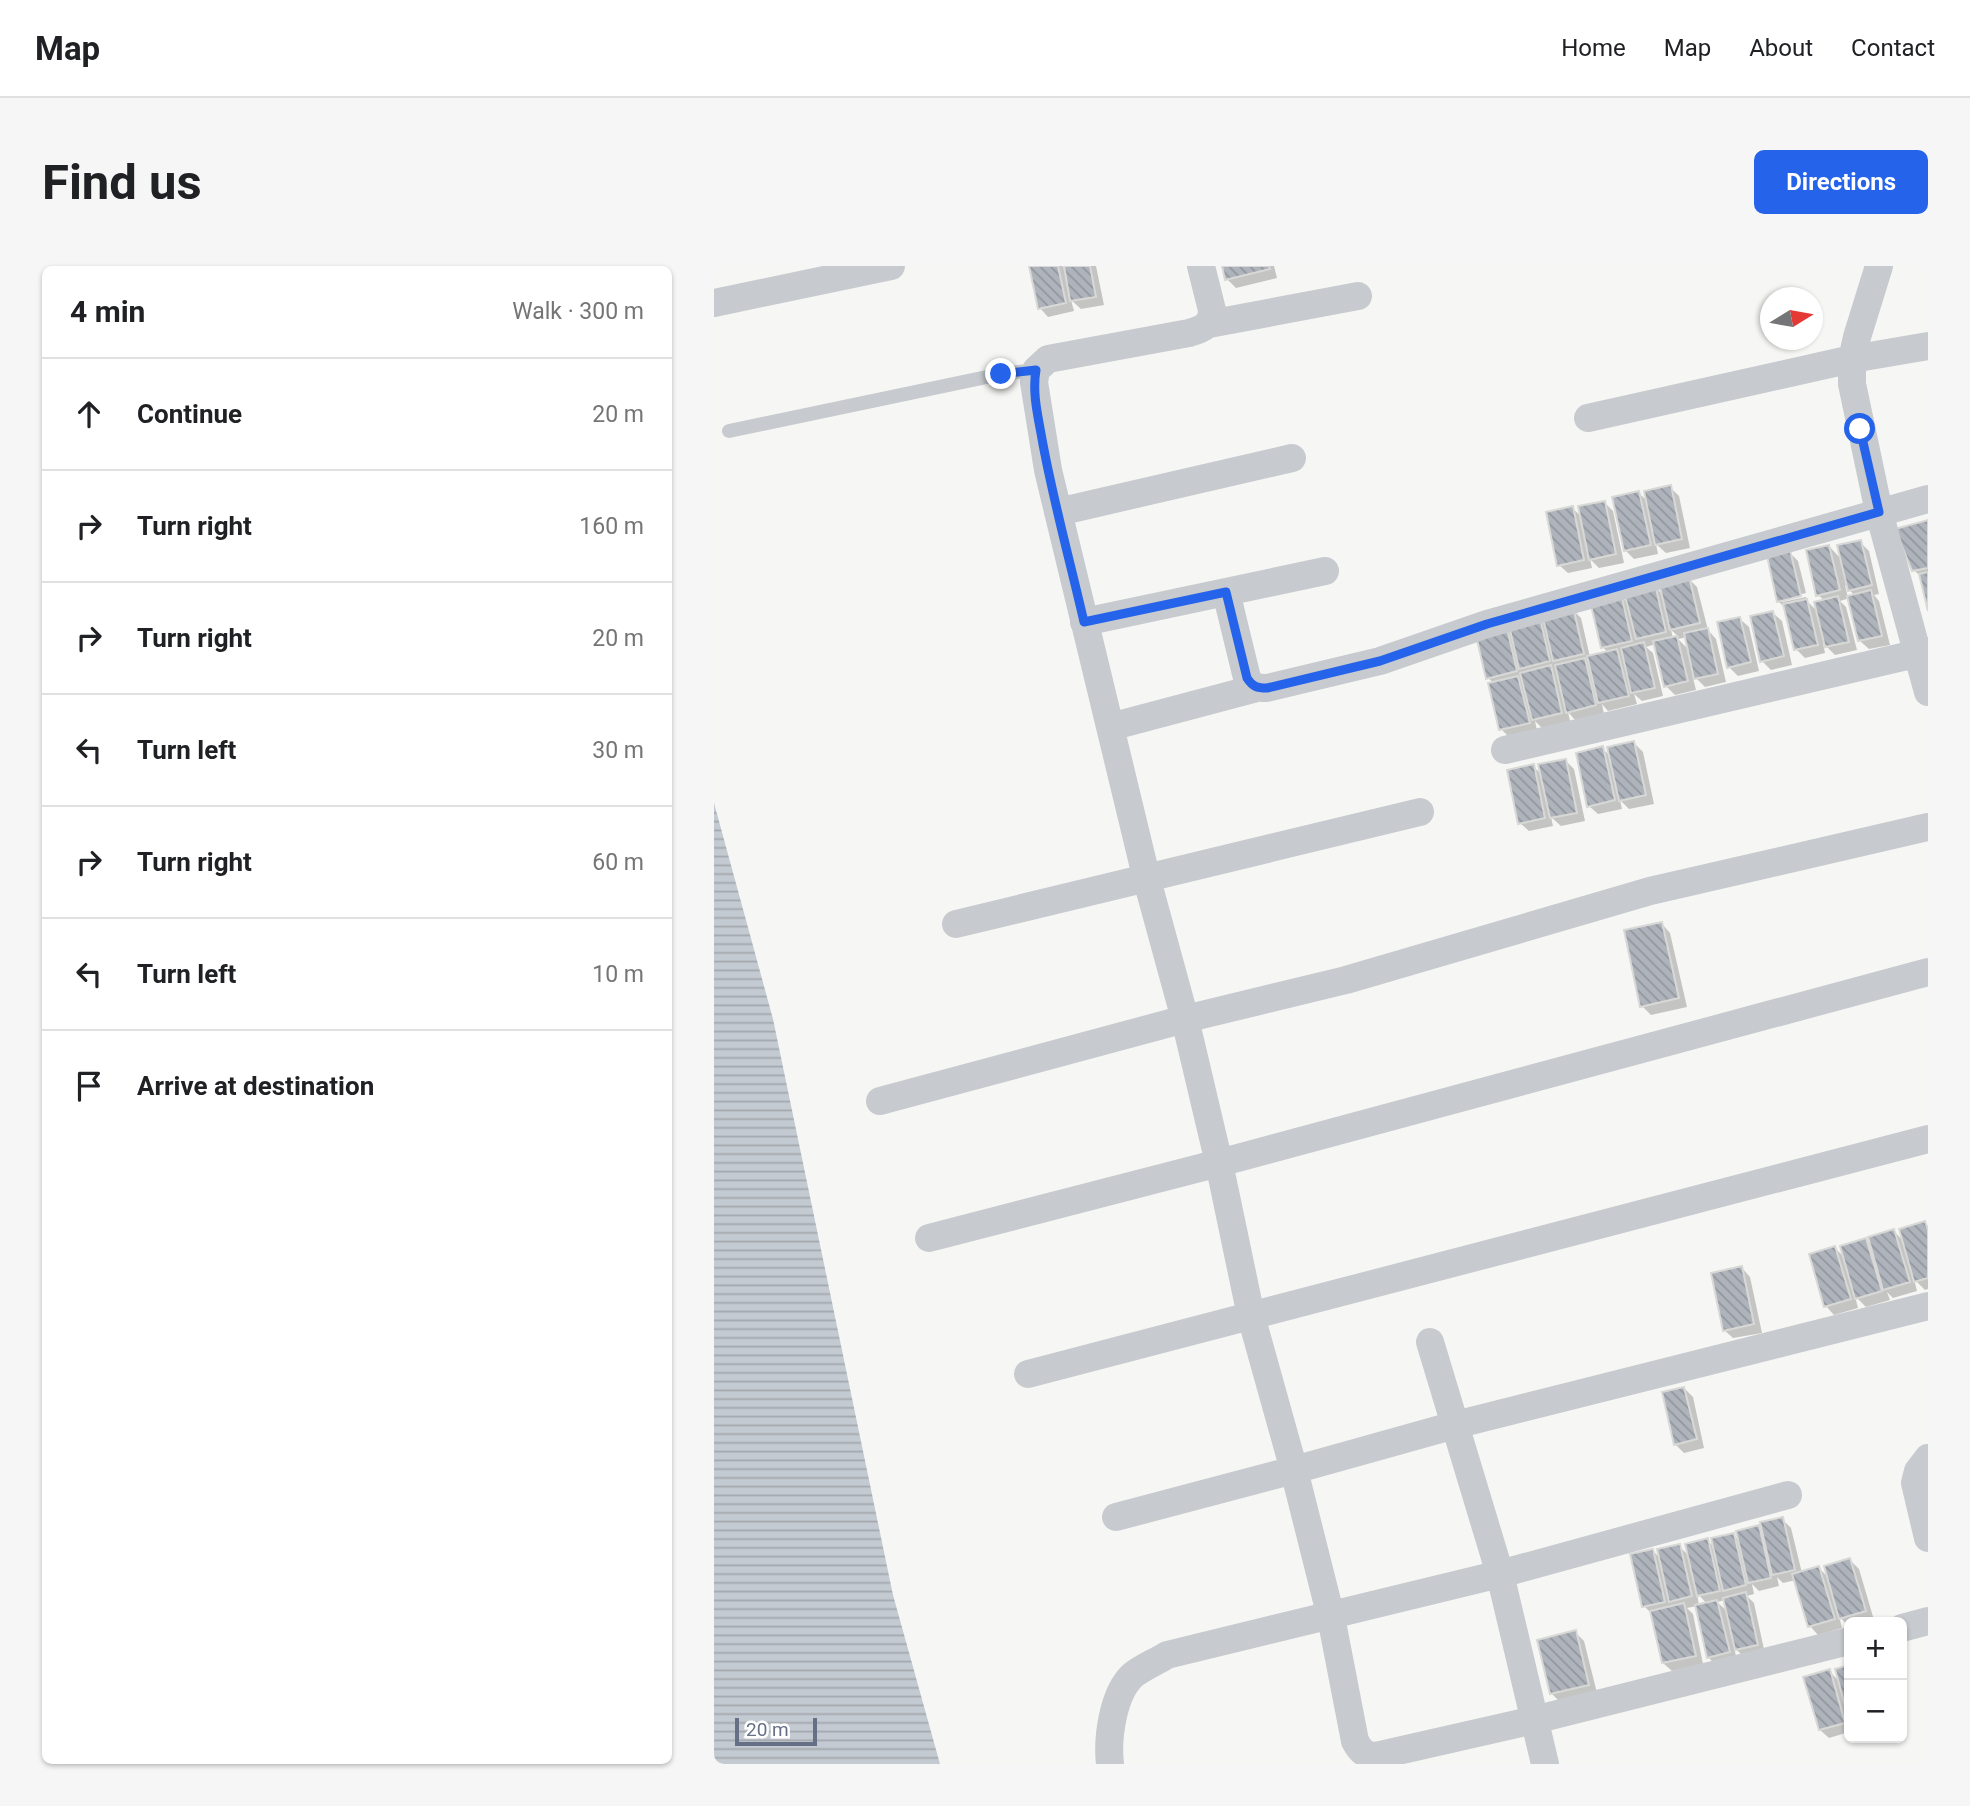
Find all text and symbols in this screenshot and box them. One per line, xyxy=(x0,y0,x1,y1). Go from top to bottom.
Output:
text: Map xyxy=(35,29,100,68)
text: Home xyxy=(1561,34,1626,62)
text: Map xyxy=(1664,34,1711,62)
text: About xyxy=(1749,34,1813,62)
text: Contact xyxy=(1851,34,1935,62)
button: Directions xyxy=(1754,150,1928,214)
text: Find us xyxy=(42,154,202,211)
north arrow xyxy=(1760,287,1823,350)
text: 4 min xyxy=(70,294,145,329)
text: Walk · 300 m xyxy=(512,298,644,325)
route end xyxy=(985,358,1016,389)
icon: ahead xyxy=(70,395,108,433)
text: Continue xyxy=(137,399,242,429)
text: 20 m xyxy=(592,401,644,428)
route start xyxy=(1844,413,1875,444)
icon: right xyxy=(70,507,108,545)
text: Turn right xyxy=(137,511,252,541)
text: 160 m xyxy=(579,513,644,540)
icon: right xyxy=(70,619,108,657)
text: Turn right xyxy=(137,623,252,653)
text: 20 m xyxy=(592,625,644,652)
icon: left xyxy=(70,731,108,769)
text: Turn left xyxy=(137,735,236,765)
text: 30 m xyxy=(592,737,644,764)
icon: right xyxy=(70,843,108,881)
text: Turn right xyxy=(137,847,252,877)
text: 60 m xyxy=(592,849,644,876)
icon: left xyxy=(70,955,108,993)
text: Turn left xyxy=(137,959,236,989)
text: 10 m xyxy=(592,961,644,988)
icon: arrive xyxy=(70,1067,108,1105)
text: Arrive at destination xyxy=(137,1071,374,1101)
map controls xyxy=(1844,1617,1907,1743)
button: + xyxy=(1844,1617,1907,1680)
button: − xyxy=(1844,1680,1907,1743)
scale bar xyxy=(735,1715,817,1747)
text: 20 m xyxy=(746,1718,789,1741)

